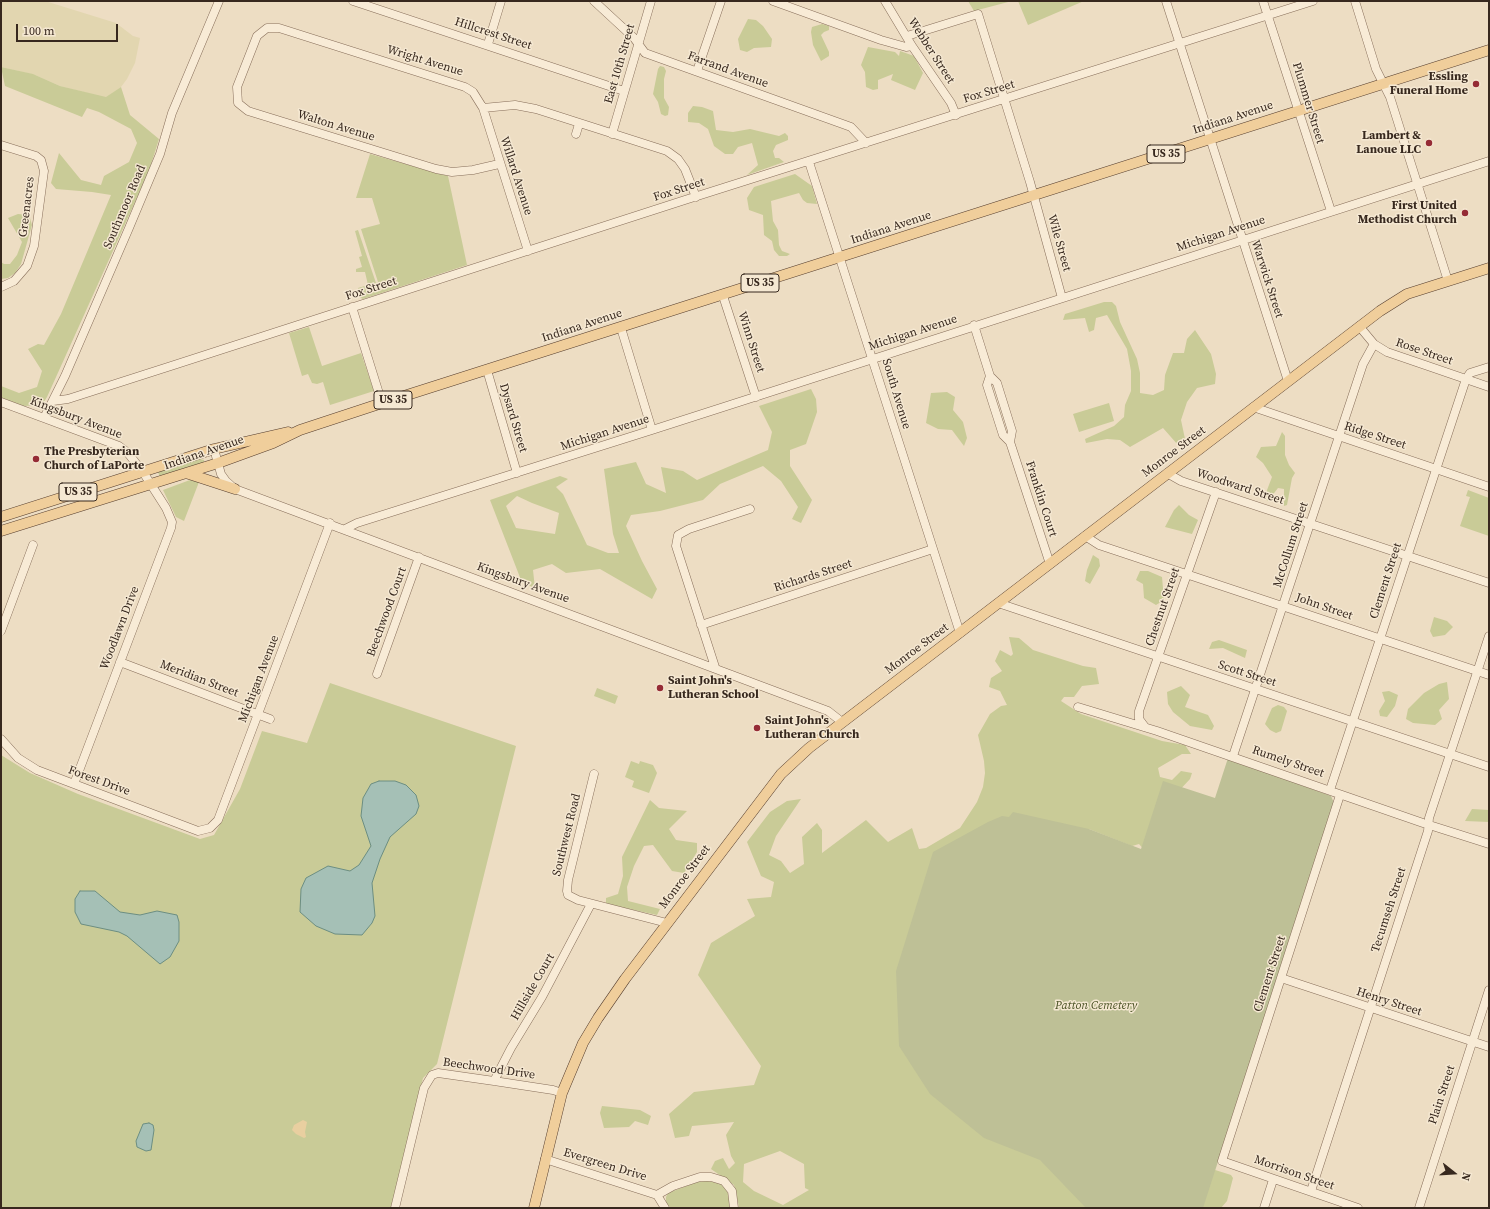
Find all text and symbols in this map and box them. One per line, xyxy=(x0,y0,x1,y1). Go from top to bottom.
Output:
street label: Hillcrest Street xyxy=(453,15,533,53)
street label: Webber Street xyxy=(904,15,958,87)
scale bar xyxy=(18,16,120,42)
text: 100 m xyxy=(23,23,55,39)
street label: East 10th Street xyxy=(602,23,638,105)
street label: Wright Avenue xyxy=(385,43,465,79)
street label: Farrand Avenue xyxy=(686,49,770,91)
street label: Plummer Street xyxy=(1289,61,1327,145)
place label: Essling Funeral Home xyxy=(1390,70,1468,98)
street label: Fox Street xyxy=(962,77,1016,107)
marker: Essling Funeral Home xyxy=(1471,79,1481,89)
street label: Indiana Avenue xyxy=(1191,98,1275,138)
street label: Walton Avenue xyxy=(295,107,377,145)
place label: Lambert & Lanoue LLC xyxy=(1356,129,1421,157)
street label: Willard Avenue xyxy=(496,135,536,217)
marker: Lambert & Lanoue LLC xyxy=(1424,138,1434,148)
road number: US 35 xyxy=(1147,145,1185,163)
street label: Southmoor Road xyxy=(101,163,149,251)
street label: Fox Street xyxy=(652,175,706,205)
street label: Greenacres xyxy=(16,176,38,238)
place label: First United Methodist Church xyxy=(1358,199,1457,227)
street label: Indiana Avenue xyxy=(849,208,933,248)
marker: First United Methodist Church xyxy=(1460,208,1470,218)
street label: Wile Street xyxy=(1044,213,1074,273)
street label: Michigan Avenue xyxy=(1175,213,1267,255)
street label: Warwick Street xyxy=(1248,238,1286,320)
street label: Fox Street xyxy=(344,274,398,304)
road number: US 35 xyxy=(741,274,779,292)
street label: Indiana Avenue xyxy=(540,306,624,346)
street label: Winn Street xyxy=(734,310,768,374)
street label: Michigan Avenue xyxy=(867,312,959,354)
street label: Rose Street xyxy=(1394,336,1454,368)
street label: South Avenue xyxy=(878,357,914,431)
street label: Dysard Street xyxy=(496,382,530,454)
road number: US 35 xyxy=(374,391,412,409)
street label: Kingsbury Avenue xyxy=(28,394,124,442)
street label: Michigan Avenue xyxy=(559,412,651,454)
street label: Ridge Street xyxy=(1342,419,1408,453)
street label: Monroe Street xyxy=(1139,423,1209,481)
street label: Indiana Avenue xyxy=(162,433,246,473)
place label: The Presbyterian Church of LaPorte xyxy=(44,445,144,473)
marker: The Presbyterian Church of LaPorte xyxy=(31,454,41,464)
street label: Franklin Court xyxy=(1022,459,1060,539)
street label: Woodward Street xyxy=(1194,466,1286,508)
road number: US 35 xyxy=(59,483,97,501)
street label: McCollum Street xyxy=(1270,500,1312,590)
street label: Clement Street xyxy=(1367,541,1405,621)
street label: Richards Street xyxy=(772,557,854,595)
street label: Kingsbury Avenue xyxy=(475,560,571,606)
street label: Beechwood Court xyxy=(364,565,410,659)
street label: Chestnut Street xyxy=(1143,566,1183,648)
street label: Woodlawn Drive xyxy=(97,584,143,672)
street label: John Street xyxy=(1294,591,1354,623)
street label: Monroe Street xyxy=(882,620,952,678)
street label: Michigan Avenue xyxy=(236,633,282,725)
street label: Meridian Street xyxy=(158,657,240,701)
street label: Scott Street xyxy=(1216,658,1278,690)
place label: Saint John's Lutheran School xyxy=(668,674,759,702)
marker: Saint John's Lutheran School xyxy=(655,683,665,693)
place label: Saint John's Lutheran Church xyxy=(765,714,859,742)
marker: Saint John's Lutheran Church xyxy=(752,723,762,733)
street label: Rumely Street xyxy=(1250,743,1326,781)
street label: Forest Drive xyxy=(66,763,132,799)
street label: Southwest Road xyxy=(550,792,584,878)
street label: Monroe Street xyxy=(656,842,714,912)
street label: Tecumseh Street xyxy=(1368,866,1410,954)
street label: Clement Street xyxy=(1251,934,1289,1014)
street label: Hillside Court xyxy=(508,951,558,1023)
street label: Henry Street xyxy=(1355,985,1423,1019)
park label: Patton Cemetery xyxy=(1055,999,1137,1013)
street label: Beechwood Drive xyxy=(442,1055,536,1083)
street label: Plain Street xyxy=(1426,1064,1458,1126)
street label: Evergreen Drive xyxy=(562,1145,648,1185)
street label: Morrison Street xyxy=(1252,1153,1336,1193)
north arrow xyxy=(1434,1153,1474,1193)
text: N xyxy=(1458,1171,1474,1183)

